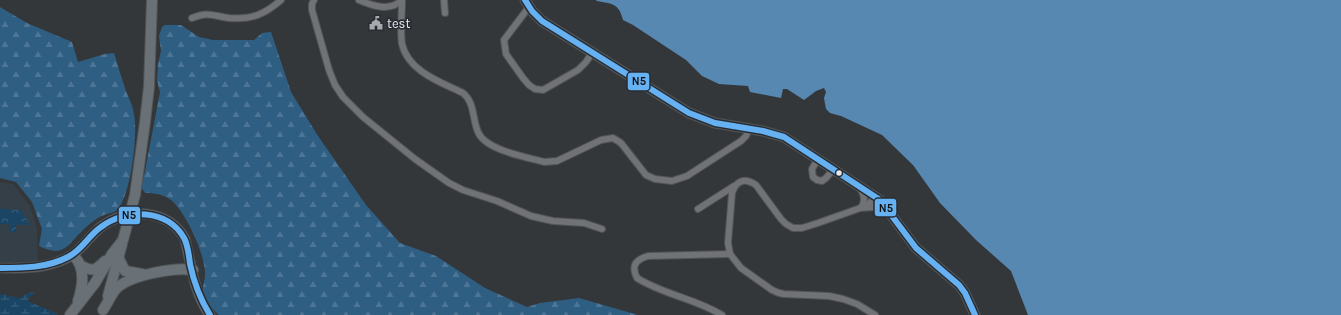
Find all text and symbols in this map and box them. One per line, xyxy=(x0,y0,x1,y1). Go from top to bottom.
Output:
public building icon: test xyxy=(368,15,384,31)
place label: test xyxy=(387,16,410,31)
line badge: N5 xyxy=(627,72,650,91)
text: N5 xyxy=(632,75,646,88)
unlabelled marker xyxy=(834,168,844,178)
line badge: N5 xyxy=(874,198,897,217)
text: N5 xyxy=(879,202,893,215)
line badge: N5 xyxy=(118,206,141,225)
text: N5 xyxy=(122,209,136,222)

